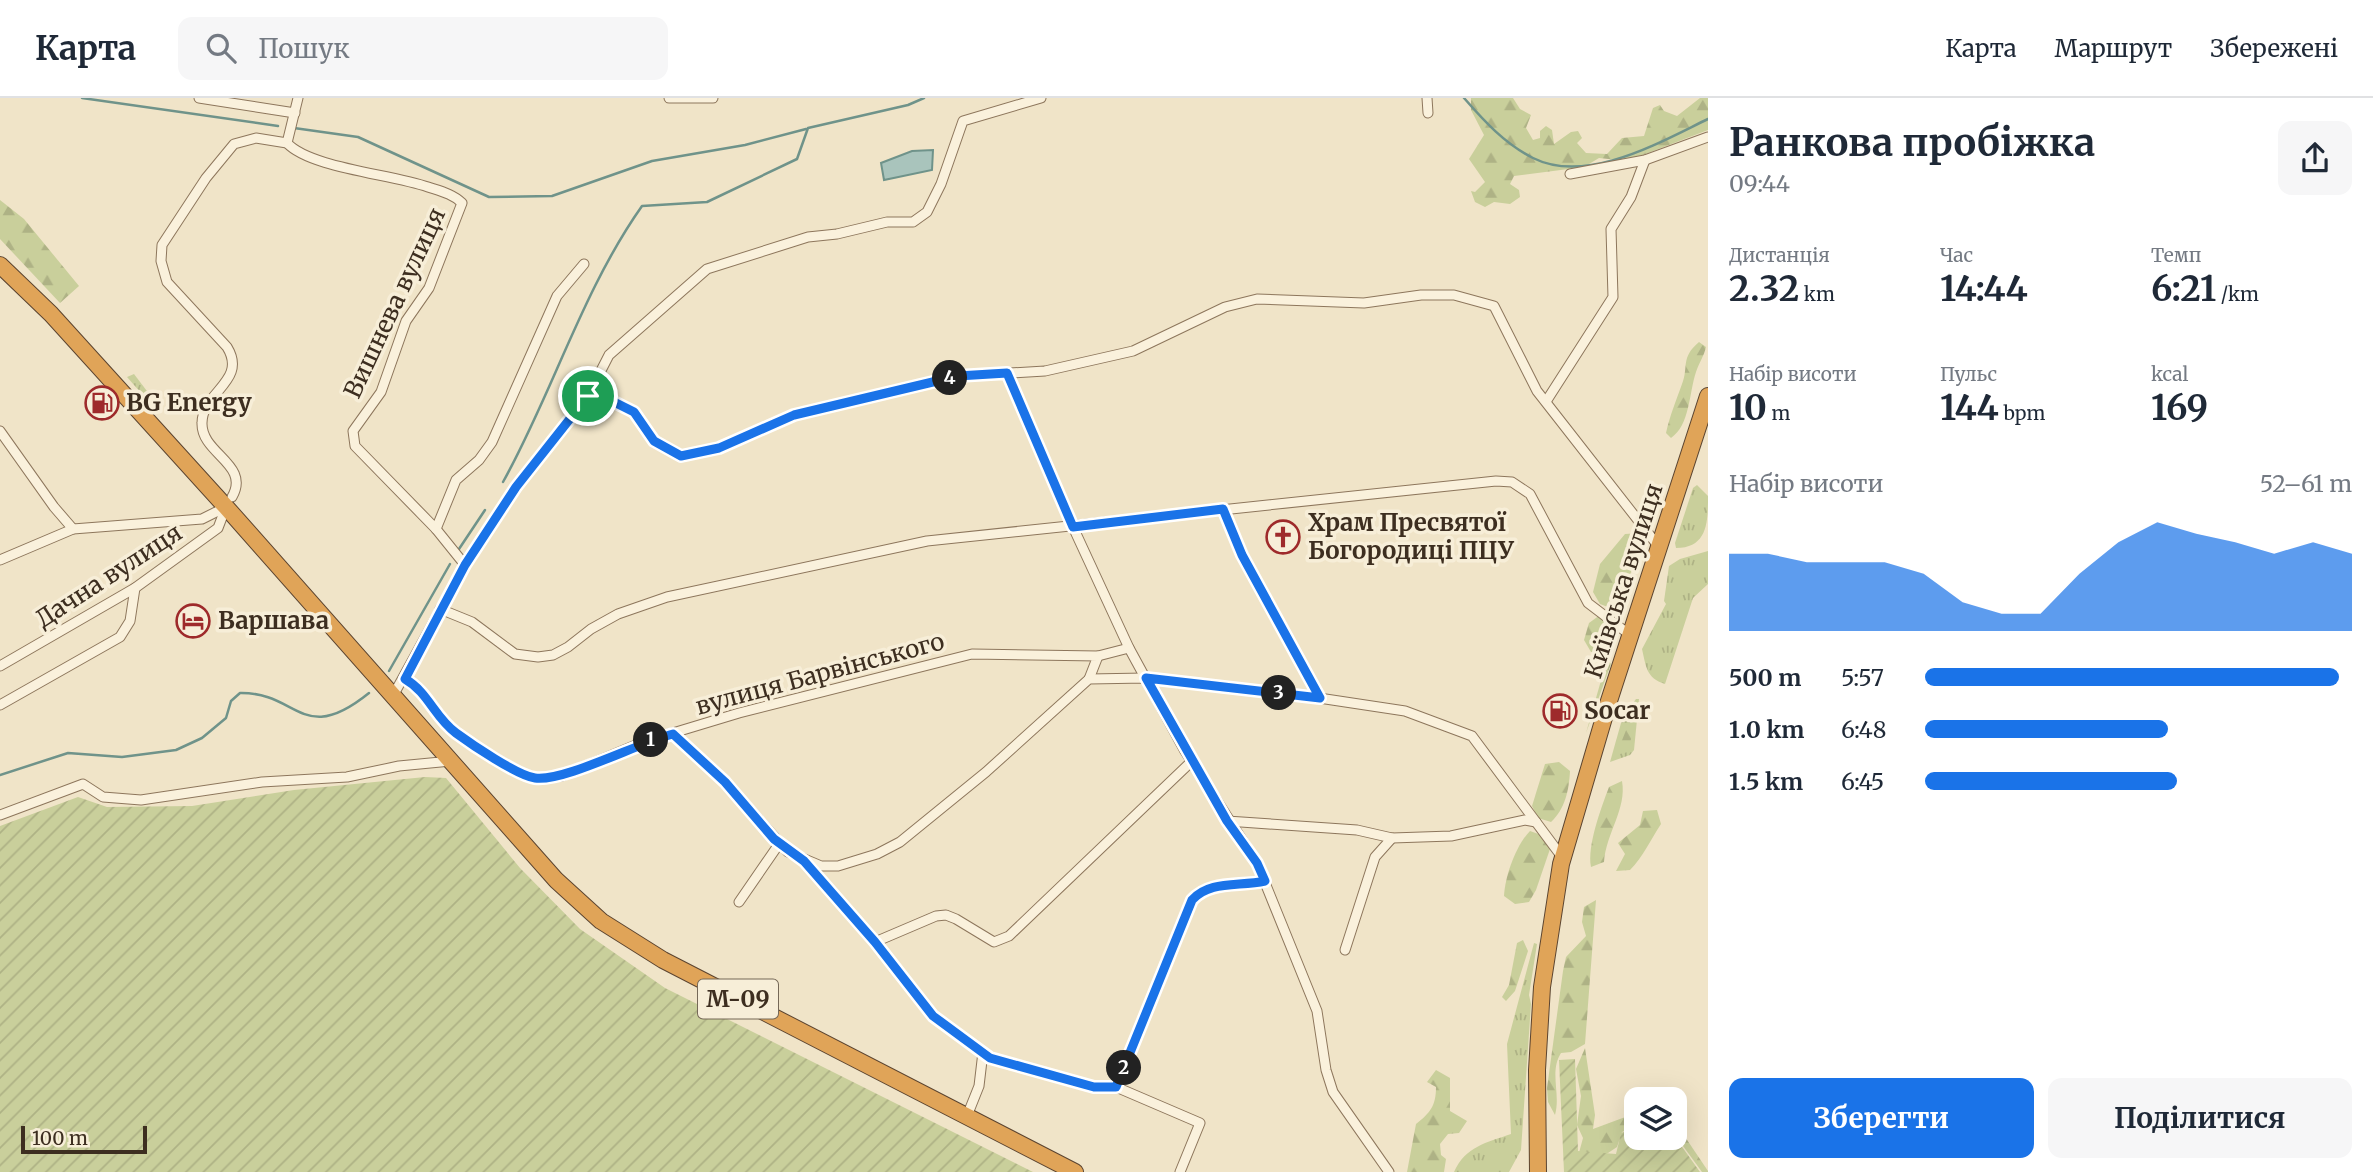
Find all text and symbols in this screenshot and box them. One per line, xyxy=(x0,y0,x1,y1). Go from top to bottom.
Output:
search box xyxy=(178,17,668,80)
text: Карта xyxy=(35,28,136,69)
icon: search xyxy=(202,29,240,67)
text: Пошук xyxy=(258,32,350,65)
text: Карта xyxy=(1945,33,2017,64)
text: Маршрут xyxy=(2055,33,2172,64)
text: Збережені xyxy=(2210,33,2338,64)
text: Ранкова пробіжка xyxy=(1729,119,2095,166)
button: share xyxy=(2278,121,2352,195)
text: 09:44 xyxy=(1729,169,1790,198)
street label: Вишнева вулиця xyxy=(337,203,452,403)
text: Дистанція xyxy=(1729,243,1830,267)
text: Час xyxy=(1940,243,1973,267)
text: Темп xyxy=(2151,243,2201,267)
text: 2.32 xyxy=(1729,267,1799,311)
text: 14:44 xyxy=(1940,267,2028,311)
text: 6:21 xyxy=(2151,267,2216,311)
text: km xyxy=(1799,282,1835,306)
text: /km xyxy=(2216,282,2259,306)
pin: 4 xyxy=(932,360,968,396)
text: Набір висоти xyxy=(1729,362,1857,386)
text: Пульс xyxy=(1940,362,1997,386)
text: kcal xyxy=(2151,362,2188,386)
text: 4 xyxy=(943,365,956,389)
pin xyxy=(558,366,618,426)
icon: arrive xyxy=(569,377,607,415)
fuel station icon: BG Energy xyxy=(83,384,121,422)
text: 10 xyxy=(1729,386,1767,430)
text: 144 xyxy=(1940,386,1999,430)
text: 169 xyxy=(2151,386,2208,430)
place label: BG Energy xyxy=(126,387,253,418)
text: m xyxy=(1767,401,1790,425)
text: bpm xyxy=(1999,401,2045,425)
text: Набір висоти xyxy=(1729,469,1883,498)
text: 52–61 m xyxy=(2260,469,2352,498)
street label: Київська вулиця xyxy=(1577,479,1670,682)
place label: Храм Пресвятої Богородиці ПЦУ xyxy=(1308,507,1514,566)
street label: Дачна вулиця xyxy=(30,517,188,634)
church icon: Храм Пресвятої Богородиці ПЦУ xyxy=(1264,518,1302,556)
hotel icon: Варшава xyxy=(174,602,212,640)
place label: Варшава xyxy=(218,605,329,636)
street label: вулиця Барвінського xyxy=(692,625,948,722)
text: 500 m xyxy=(1729,663,1801,692)
text: 5:57 xyxy=(1841,663,1884,692)
pin: 3 xyxy=(1262,676,1296,710)
text: 3 xyxy=(1273,680,1284,704)
fuel station icon: Socar xyxy=(1541,692,1579,730)
place label: Socar xyxy=(1584,695,1651,726)
text: 1.0 km xyxy=(1729,715,1804,744)
text: 6:48 xyxy=(1841,715,1886,744)
pin: 1 xyxy=(634,722,668,758)
text: 1 xyxy=(646,727,655,751)
text: 1.5 km xyxy=(1729,767,1803,796)
text: 6:45 xyxy=(1841,767,1884,796)
road number: М-09 xyxy=(698,980,778,1018)
pin: 2 xyxy=(1106,1051,1142,1086)
text: 2 xyxy=(1118,1055,1129,1079)
button: Зберегти xyxy=(1729,1078,2034,1158)
button: Поділитися xyxy=(2048,1078,2352,1158)
map controls xyxy=(1624,1087,1687,1150)
button: layers xyxy=(1624,1087,1687,1150)
scale bar xyxy=(21,1123,147,1155)
text: 100 m xyxy=(32,1126,88,1150)

